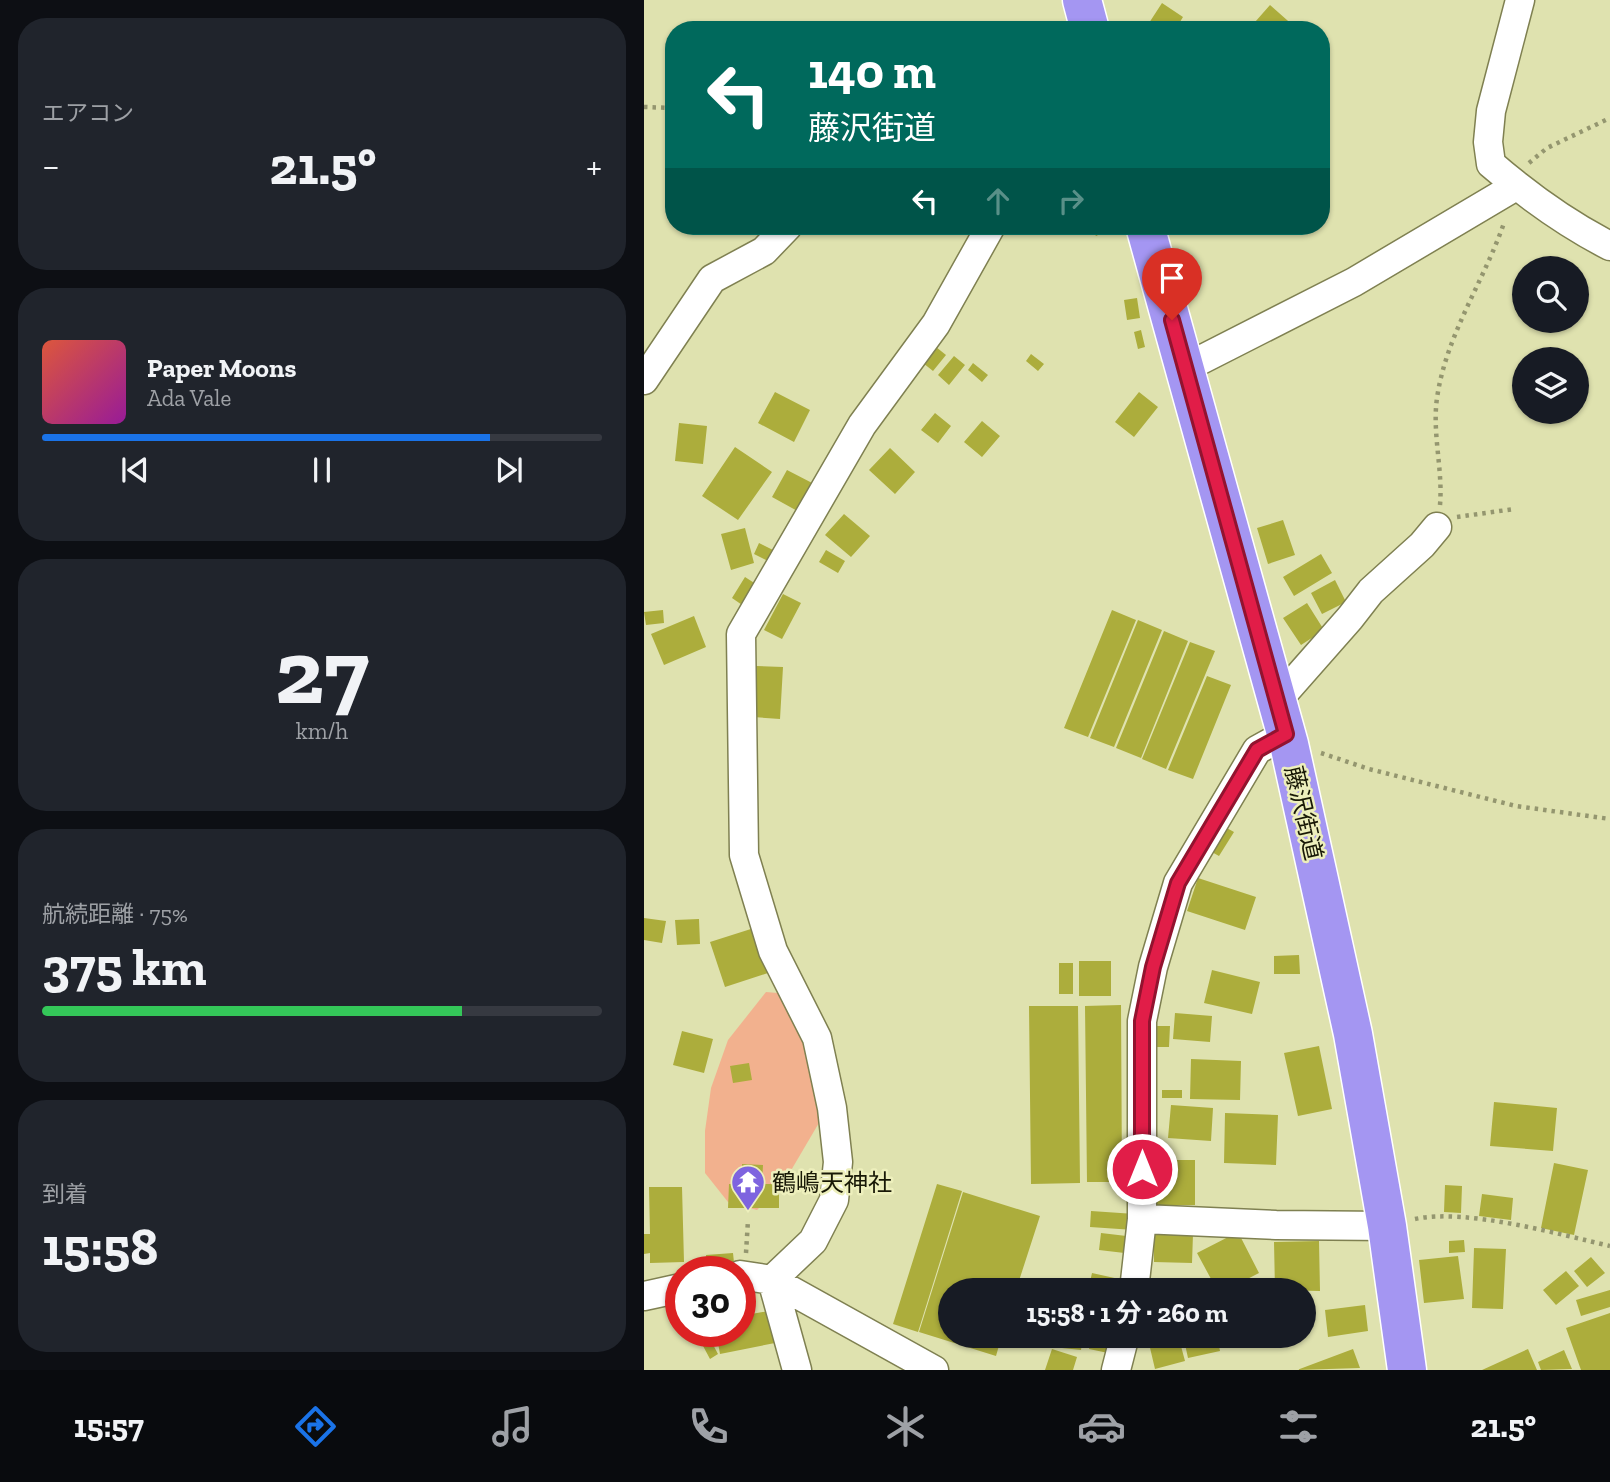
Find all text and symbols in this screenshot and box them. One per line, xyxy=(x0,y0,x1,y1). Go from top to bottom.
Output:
text: 140 m xyxy=(808,42,936,101)
icon: left xyxy=(693,49,784,140)
text: エアコン xyxy=(42,99,134,127)
text: 藤沢街道 xyxy=(808,109,936,147)
text: 21.5° xyxy=(269,135,376,197)
text: − xyxy=(42,143,60,189)
text: + xyxy=(586,143,602,189)
icon: left xyxy=(906,182,944,220)
icon: ahead xyxy=(979,182,1017,220)
icon: right xyxy=(1052,182,1090,220)
pin xyxy=(1142,248,1202,320)
map controls xyxy=(1512,256,1589,424)
button: search xyxy=(1512,256,1589,333)
icon: arrive xyxy=(1153,259,1191,297)
button: layers xyxy=(1512,347,1589,424)
text: Paper Moons xyxy=(147,352,296,384)
text: Ada Vale xyxy=(147,384,231,412)
icon: previous xyxy=(116,451,154,489)
icon: pause xyxy=(303,451,341,489)
icon: next xyxy=(490,451,528,489)
text: 27 xyxy=(275,617,369,726)
text: km/h xyxy=(296,717,348,745)
street label: 藤沢街道 xyxy=(1279,763,1329,863)
text: 航続距離 · 75% xyxy=(42,900,188,928)
text: 375 km xyxy=(42,936,207,998)
position arrow xyxy=(1105,1132,1179,1206)
temple icon: 鶴嶋天神社 xyxy=(729,1163,767,1212)
place label: 鶴嶋天神社 xyxy=(772,1168,892,1197)
text: 到着 xyxy=(42,1180,88,1208)
text: 15:58 xyxy=(42,1216,158,1278)
speed limit sign: 30 xyxy=(665,1256,756,1347)
text: 15:58 · 1 分 · 260 m xyxy=(1026,1297,1228,1329)
icon: directions xyxy=(291,1402,340,1451)
icon: music xyxy=(488,1402,537,1451)
icon: phone xyxy=(684,1402,733,1451)
icon: climate xyxy=(881,1402,930,1451)
icon: car xyxy=(1077,1402,1126,1451)
icon: filters xyxy=(1274,1402,1323,1451)
text: 15:57 xyxy=(74,1407,144,1445)
text: 21.5° xyxy=(1470,1407,1536,1445)

